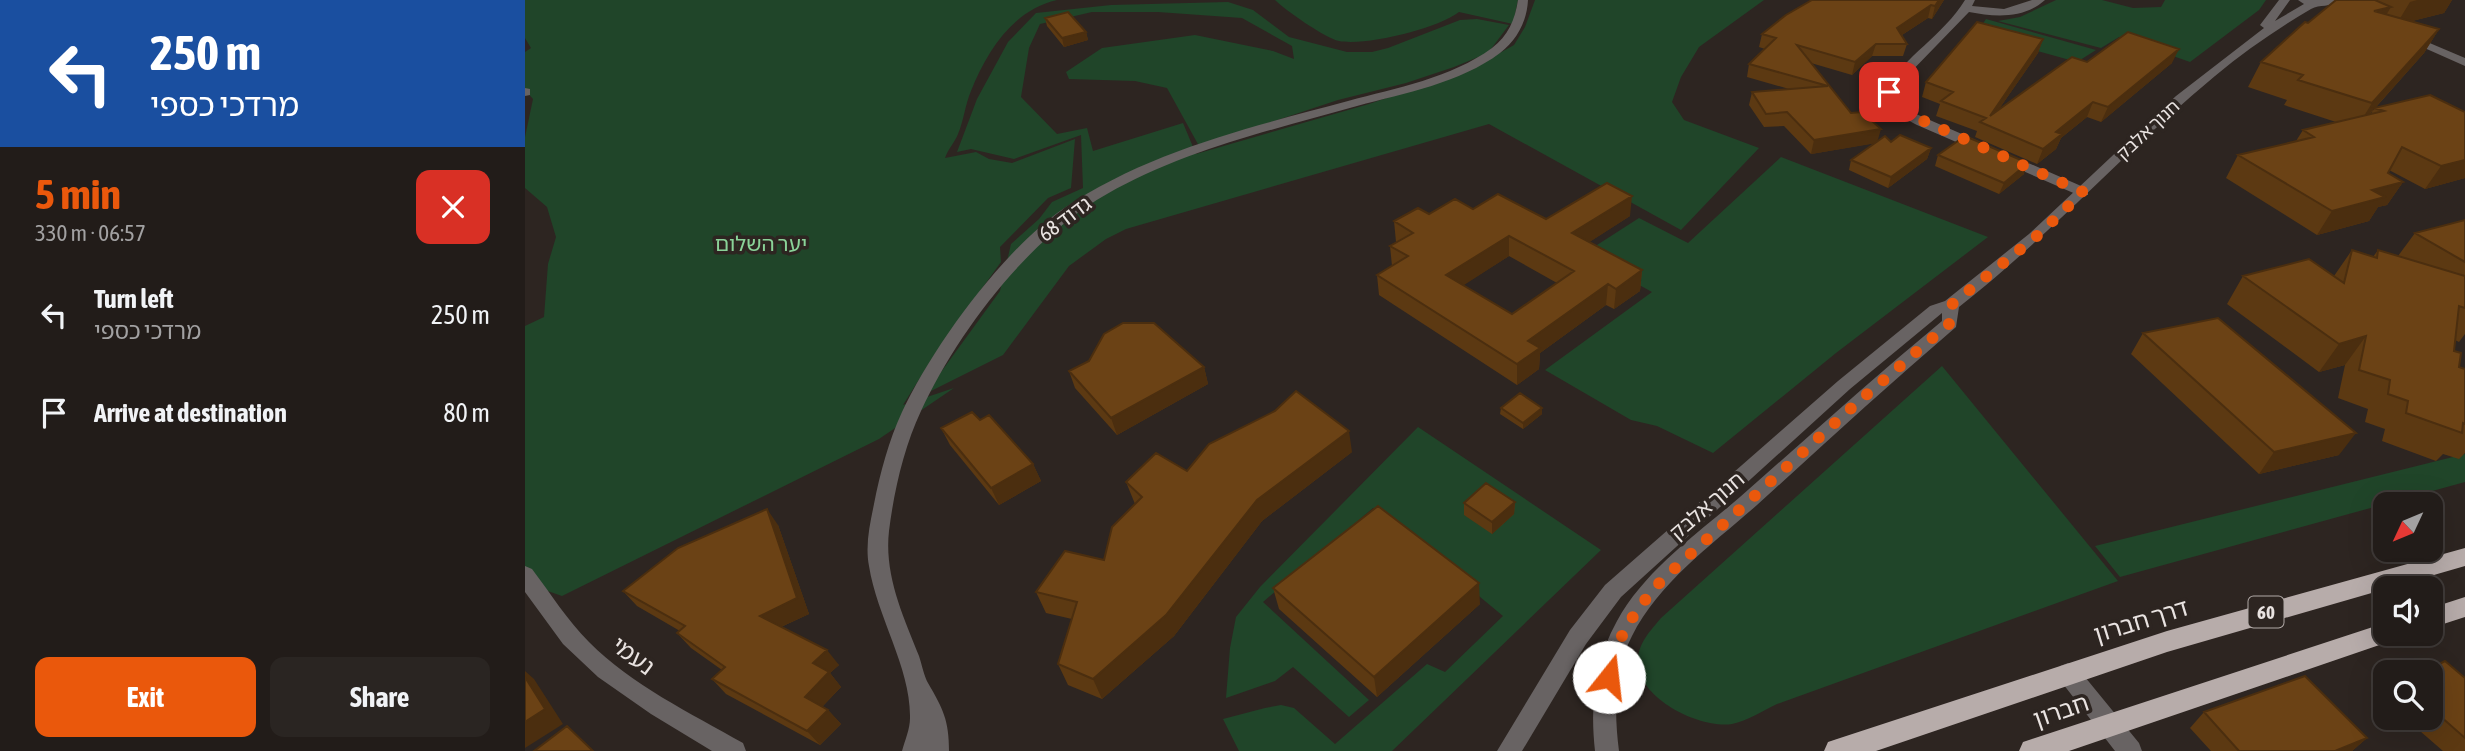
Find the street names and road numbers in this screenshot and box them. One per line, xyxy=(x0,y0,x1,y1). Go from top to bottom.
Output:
street label: חנוך אלבק xyxy=(2112,95,2183,164)
street label: גדוד 68 xyxy=(1033,191,1096,246)
street label: חנוך אלבק xyxy=(1664,466,1749,544)
street label: דרך חברון xyxy=(2090,593,2191,648)
road number: 60 xyxy=(2249,596,2283,628)
street label: נעמי xyxy=(607,631,660,680)
street label: חברון xyxy=(2030,689,2092,733)

